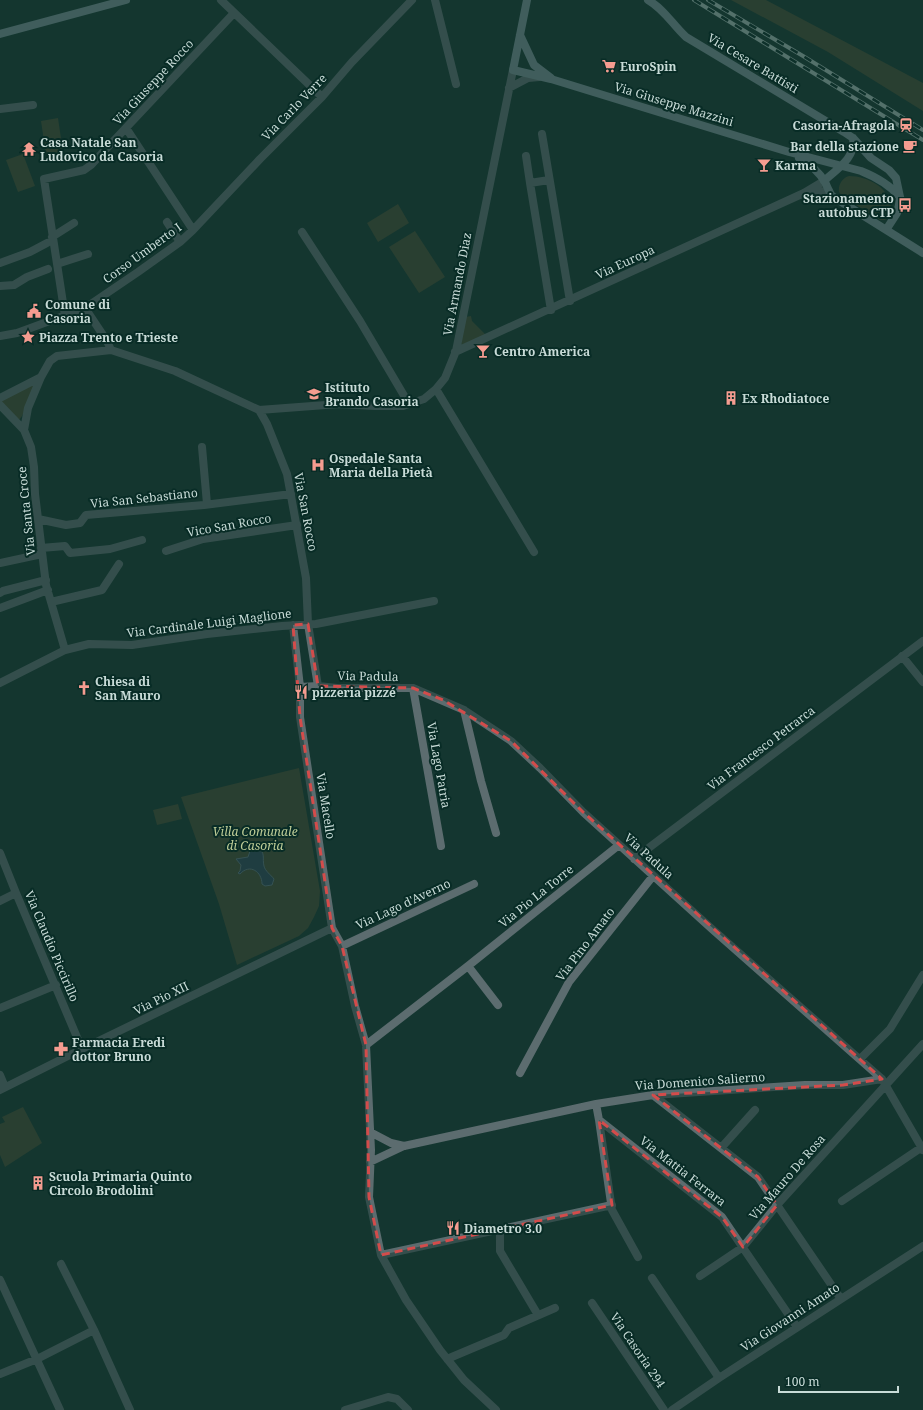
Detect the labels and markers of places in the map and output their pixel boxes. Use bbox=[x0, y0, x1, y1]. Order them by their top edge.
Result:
supermarket icon: EuroSpin bbox=[601, 58, 617, 74]
place label: EuroSpin bbox=[620, 58, 676, 75]
place label: Casoria-Afragola bbox=[793, 117, 895, 134]
station icon: Casoria-Afragola bbox=[898, 117, 914, 133]
place label: Casa Natale San Ludovico da Casoria bbox=[40, 134, 164, 165]
place label: Bar della stazione bbox=[790, 138, 899, 155]
cafe icon: Bar della stazione bbox=[902, 138, 918, 154]
temple icon: Casa Natale San Ludovico da Casoria bbox=[21, 141, 37, 157]
bar icon: Karma bbox=[756, 157, 772, 173]
place label: Karma bbox=[775, 157, 816, 174]
place label: Stazionamento autobus CTP bbox=[803, 190, 894, 221]
bus stop icon: Stazionamento autobus CTP bbox=[897, 197, 913, 213]
place label: Comune di Casoria bbox=[45, 296, 111, 327]
public building icon: Comune di Casoria bbox=[26, 303, 42, 319]
place icon: Piazza Trento e Trieste bbox=[20, 329, 36, 345]
place label: Piazza Trento e Trieste bbox=[39, 329, 178, 346]
bar icon: Centro America bbox=[475, 343, 491, 359]
place label: Centro America bbox=[494, 343, 590, 360]
place label: Istituto Brando Casoria bbox=[325, 379, 419, 410]
school or university icon: Istituto Brando Casoria bbox=[306, 386, 322, 402]
building icon: Ex Rhodiatoce bbox=[723, 390, 739, 406]
place label: Ex Rhodiatoce bbox=[742, 390, 829, 407]
place label: Ospedale Santa Maria della Pietà bbox=[329, 450, 433, 481]
hospital icon: Ospedale Santa Maria della Pietà bbox=[310, 457, 326, 473]
place label: Chiesa di San Mauro bbox=[95, 673, 161, 704]
church icon: Chiesa di San Mauro bbox=[76, 680, 92, 696]
restaurant icon: pizzeria pizzé bbox=[293, 684, 309, 700]
place label: pizzeria pizzé bbox=[312, 684, 396, 701]
place label: Farmacia Eredi dottor Bruno bbox=[72, 1034, 166, 1065]
pharmacy icon: Farmacia Eredi dottor Bruno bbox=[53, 1041, 69, 1057]
place label: Scuola Primaria Quinto Circolo Brodolini bbox=[49, 1168, 192, 1199]
building icon: Scuola Primaria Quinto Circolo Brodolini bbox=[30, 1175, 46, 1191]
restaurant icon: Diametro 3.0 bbox=[445, 1220, 461, 1236]
place label: Diametro 3.0 bbox=[464, 1220, 542, 1237]

